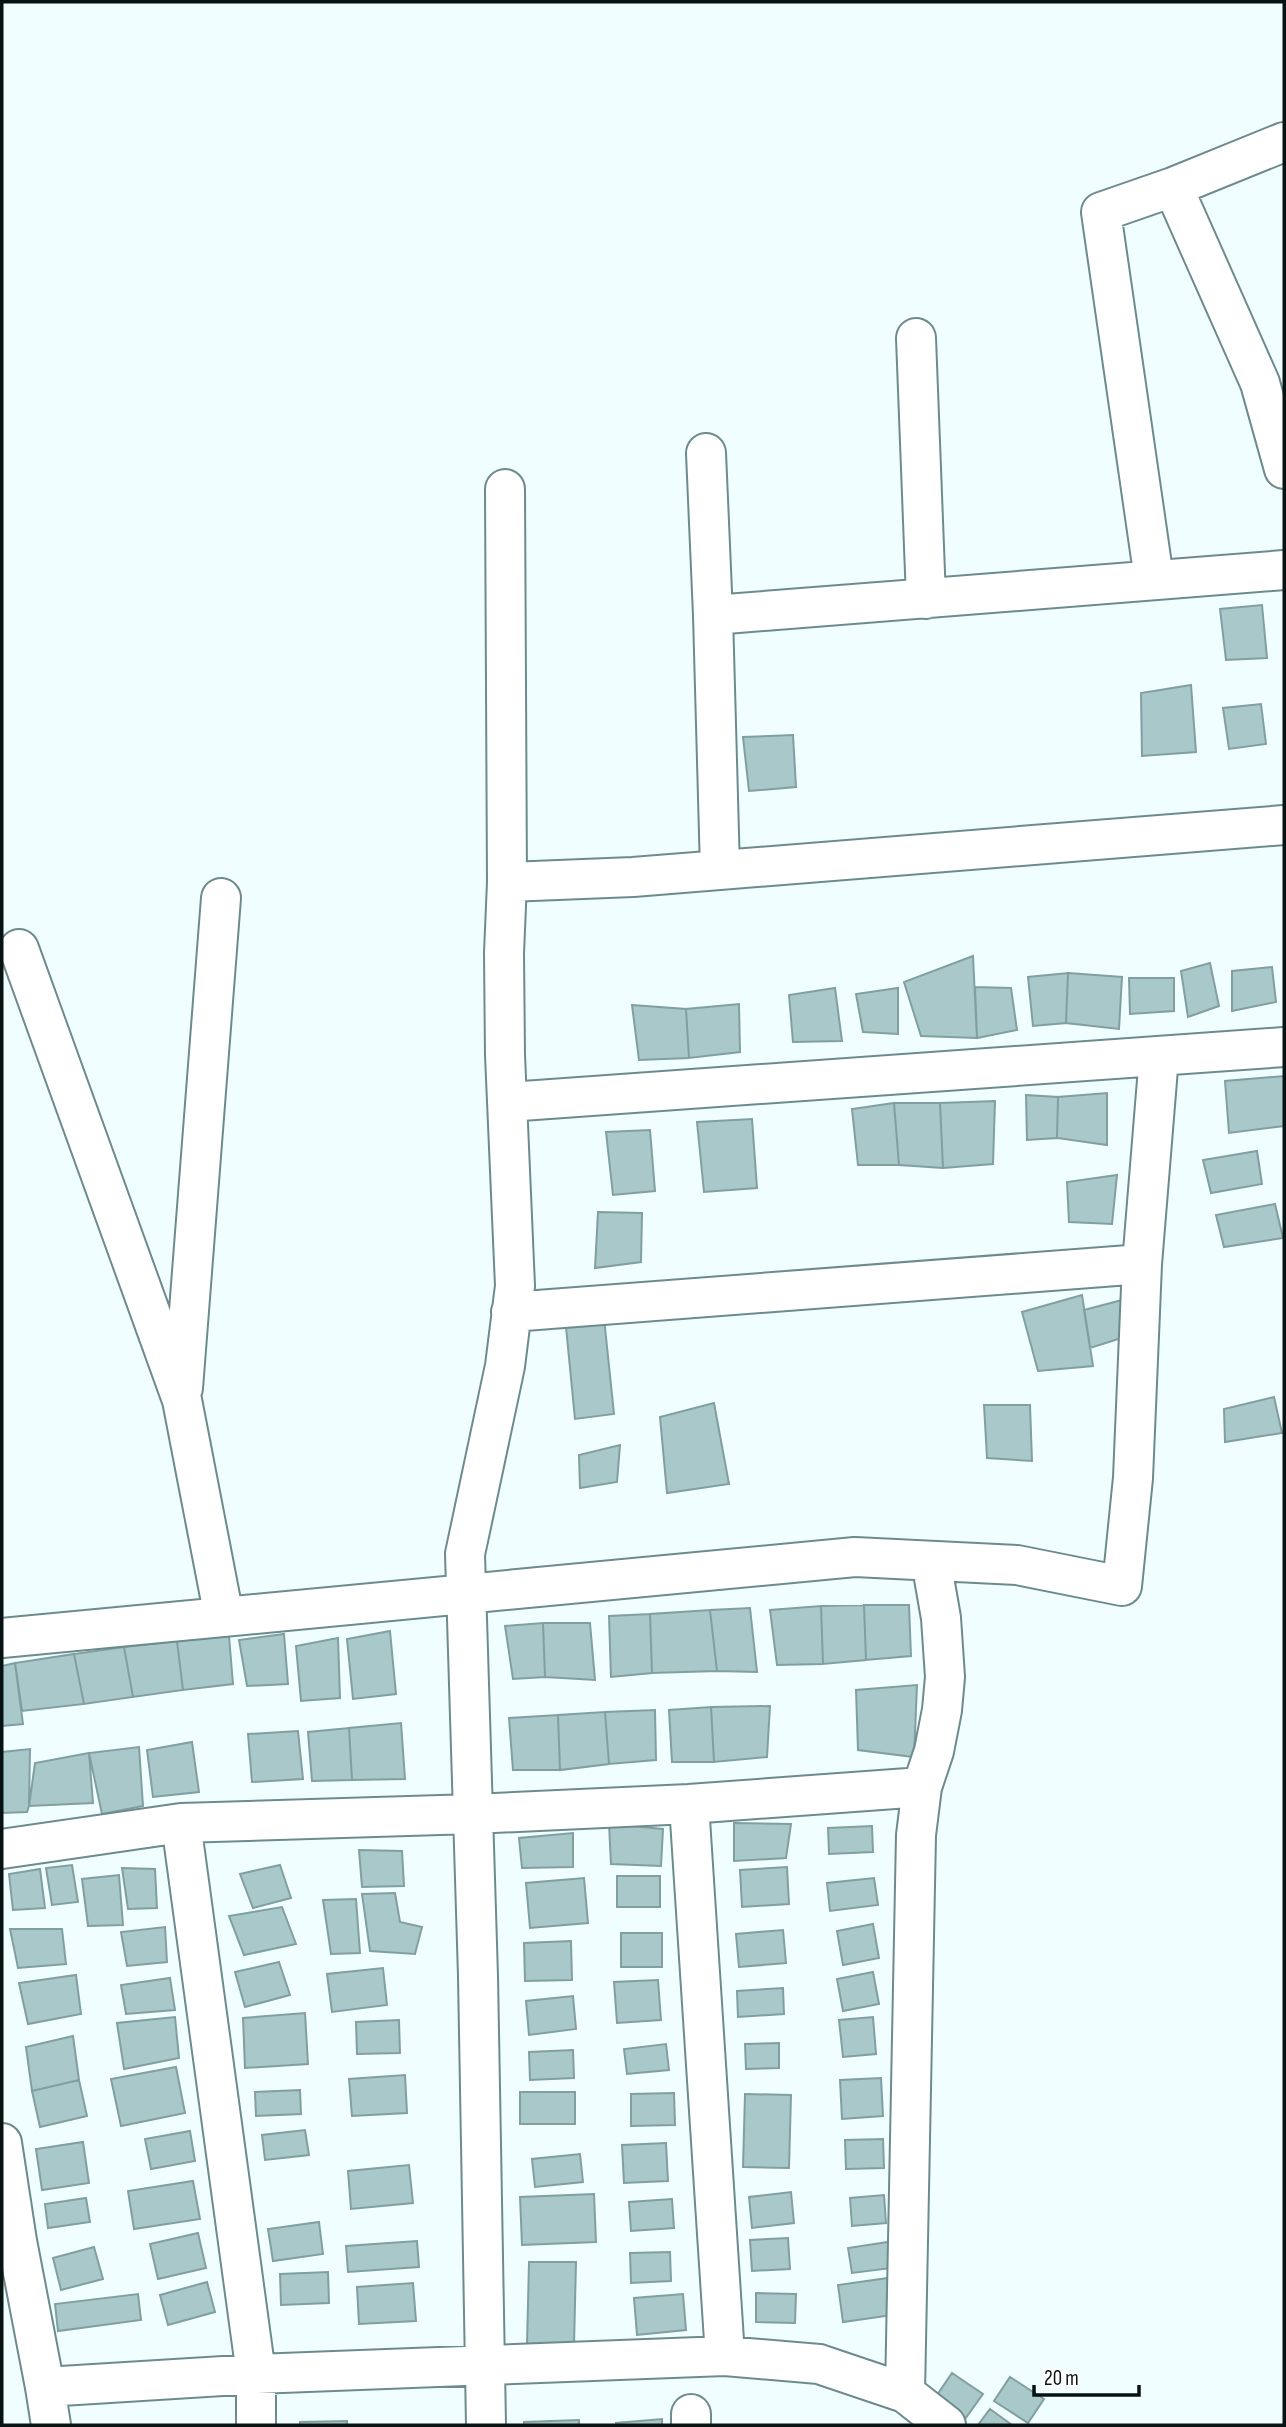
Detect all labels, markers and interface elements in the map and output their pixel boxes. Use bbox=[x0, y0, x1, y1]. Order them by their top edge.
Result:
scale bar bbox=[1034, 2354, 1139, 2398]
text: 20 m bbox=[1044, 2366, 1079, 2391]

